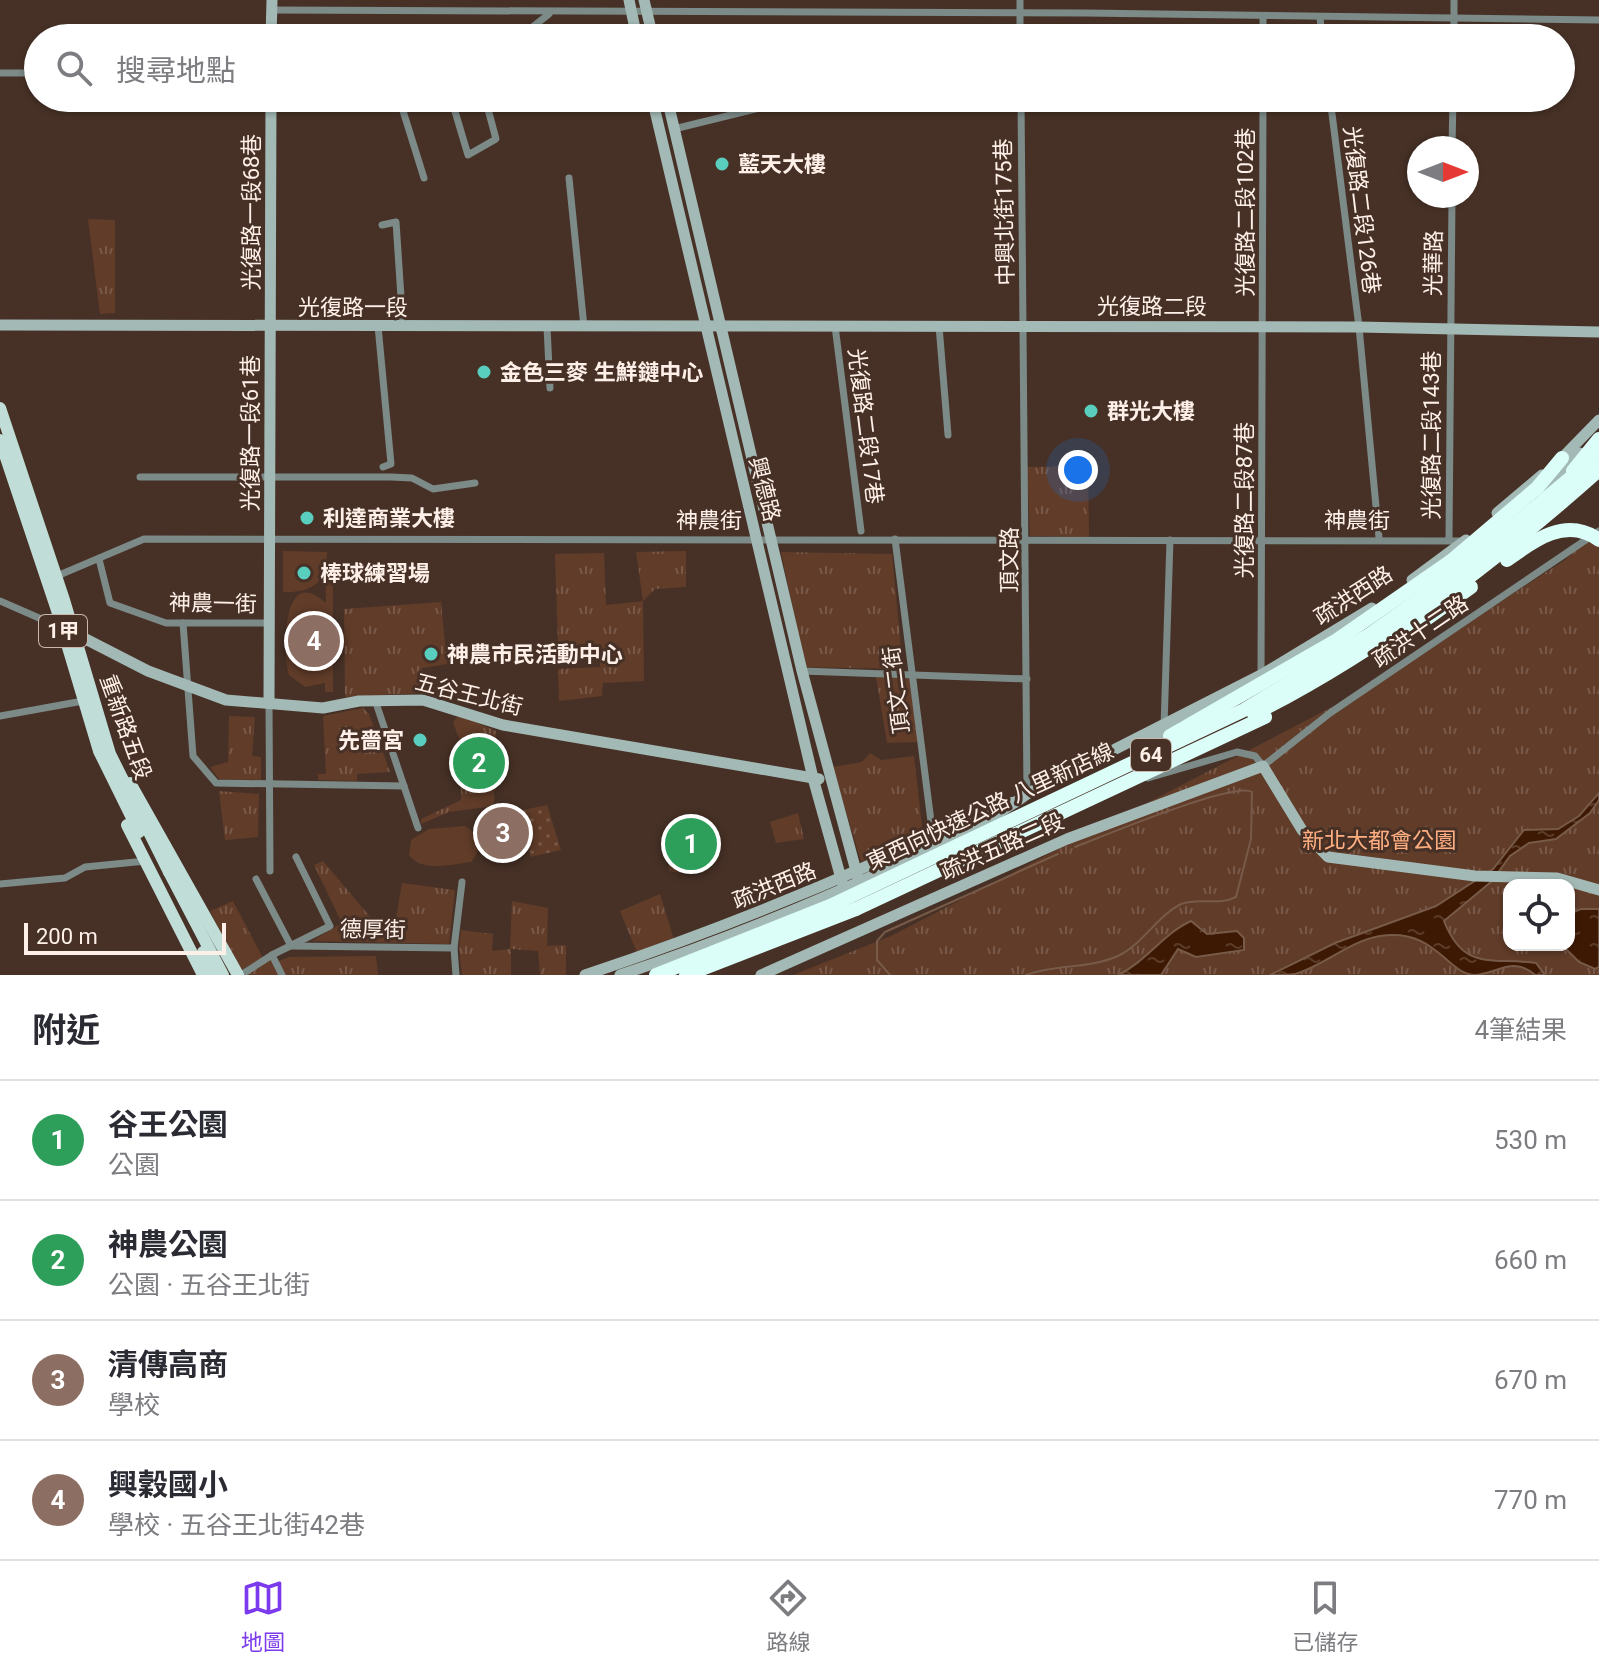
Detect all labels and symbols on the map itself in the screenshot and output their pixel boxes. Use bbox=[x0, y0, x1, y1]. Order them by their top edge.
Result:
street label: 光復路二段126巷 bbox=[1339, 125, 1384, 296]
street label: 光復路二段102巷 bbox=[1233, 127, 1258, 297]
street label: 光復路一段68巷 bbox=[239, 134, 264, 290]
north arrow bbox=[1407, 136, 1479, 208]
street label: 中興北街175巷 bbox=[991, 138, 1018, 286]
place label: 藍天大樓 bbox=[738, 152, 826, 177]
marker: 藍天大樓 bbox=[713, 155, 731, 173]
street label: 光華路 bbox=[1420, 230, 1447, 296]
street label: 光復路二段 bbox=[1097, 294, 1207, 319]
street label: 光復路一段 bbox=[298, 295, 408, 320]
street label: 光復路二段17巷 bbox=[844, 347, 887, 505]
street label: 光復路二段143巷 bbox=[1419, 350, 1444, 520]
street label: 光復路一段61巷 bbox=[238, 355, 263, 511]
place label: 金色三麥 生鮮鏈中心 bbox=[500, 360, 703, 385]
marker: 金色三麥 生鮮鏈中心 bbox=[475, 363, 493, 381]
place label: 群光大樓 bbox=[1107, 399, 1195, 424]
marker: 群光大樓 bbox=[1082, 402, 1100, 420]
street label: 光復路二段87巷 bbox=[1232, 422, 1257, 578]
your location bbox=[1058, 450, 1098, 490]
street label: 興德路 bbox=[744, 454, 785, 524]
place label: 利達商業大樓 bbox=[323, 506, 455, 531]
street label: 神農街 bbox=[676, 508, 742, 533]
street label: 神農街 bbox=[1324, 508, 1390, 533]
marker: 利達商業大樓 bbox=[298, 509, 316, 527]
street label: 頂文路 bbox=[997, 527, 1022, 593]
place label: 棒球練習場 bbox=[320, 561, 430, 586]
street label: 疏洪西路 bbox=[1310, 561, 1397, 630]
marker: 棒球練習場 bbox=[295, 564, 313, 582]
street label: 神農一街 bbox=[169, 590, 257, 617]
street label: 疏洪十二路 bbox=[1368, 590, 1473, 673]
pin: 4 bbox=[288, 611, 340, 671]
road number: 1甲 bbox=[39, 615, 87, 647]
place label: 神農市民活動中心 bbox=[447, 642, 623, 667]
marker: 神農市民活動中心 bbox=[422, 645, 440, 663]
street label: 頂文二街 bbox=[879, 645, 914, 735]
street label: 五谷王北街 bbox=[412, 669, 525, 720]
street label: 重新路五段 bbox=[95, 671, 156, 783]
place label: 先嗇宮 bbox=[338, 728, 404, 753]
marker: 先嗇宮 bbox=[411, 731, 429, 749]
pin: 2 bbox=[453, 733, 505, 793]
street label: 東西向快速公路 八里新店線 bbox=[863, 738, 1118, 875]
road number: 64 bbox=[1131, 739, 1171, 771]
pin: 3 bbox=[477, 803, 529, 863]
street label: 疏洪五路二段 bbox=[937, 808, 1068, 885]
pin: 1 bbox=[665, 814, 717, 874]
park label: 新北大都會公園 bbox=[1302, 828, 1456, 853]
street label: 疏洪西路 bbox=[729, 857, 820, 914]
street label: 德厚街 bbox=[340, 916, 406, 943]
scale bar bbox=[24, 919, 226, 955]

